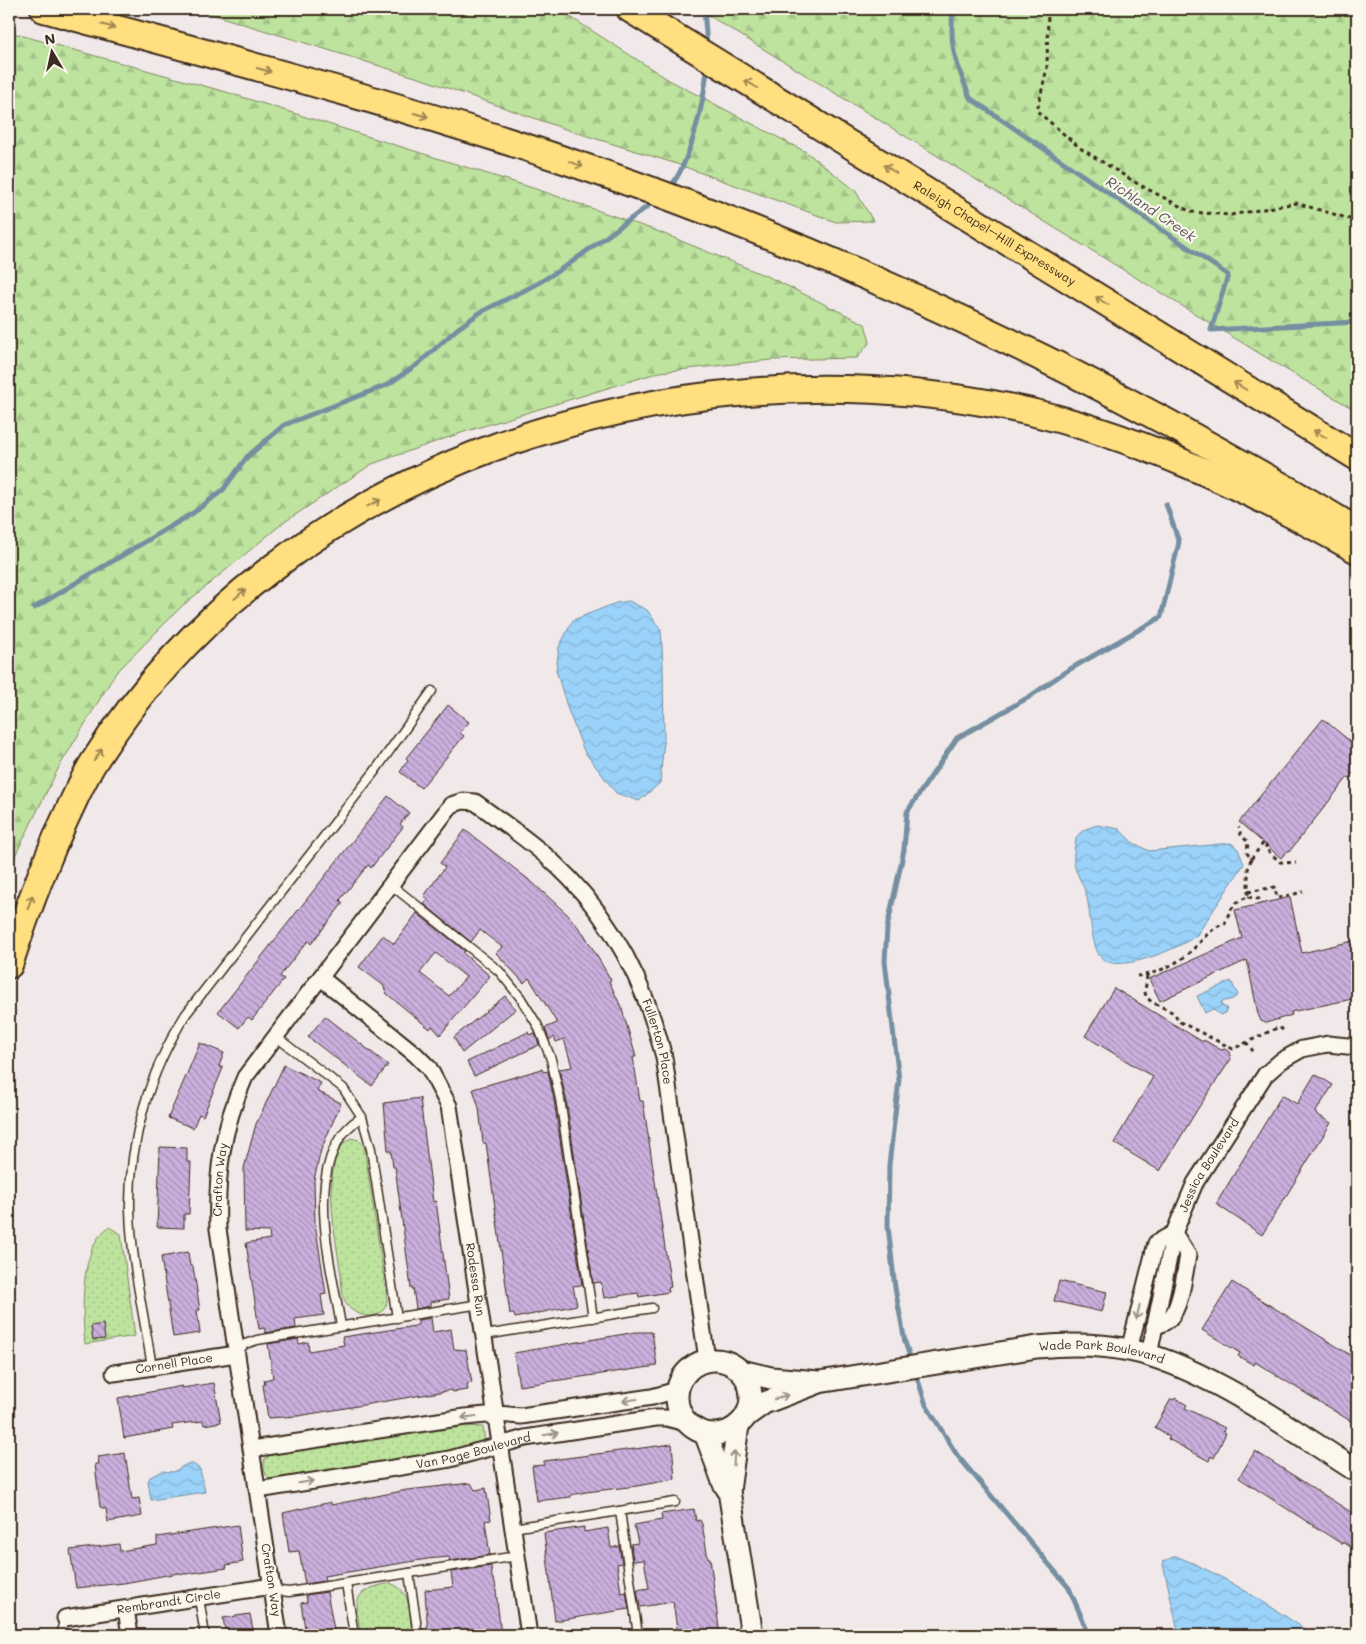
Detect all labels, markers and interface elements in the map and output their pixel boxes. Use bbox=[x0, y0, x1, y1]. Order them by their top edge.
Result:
one-way arrow bbox=[100, 22, 116, 32]
north arrow bbox=[28, 28, 78, 78]
text: N bbox=[43, 28, 57, 49]
one-way arrow bbox=[256, 66, 272, 76]
one-way arrow bbox=[745, 78, 759, 88]
one-way arrow bbox=[412, 110, 428, 120]
one-way arrow bbox=[567, 160, 583, 169]
one-way arrow bbox=[883, 164, 897, 174]
water label: Richland Creek bbox=[1103, 171, 1200, 246]
street label: Raleigh Chapel–Hill Expressway bbox=[911, 177, 1079, 289]
one-way arrow bbox=[1096, 296, 1110, 306]
one-way arrow bbox=[1234, 381, 1248, 391]
one-way arrow bbox=[1313, 429, 1327, 439]
one-way arrow bbox=[366, 498, 381, 507]
one-way arrow bbox=[233, 588, 246, 600]
one-way arrow bbox=[93, 748, 103, 762]
one-way arrow bbox=[26, 895, 35, 910]
street label: Fullerton Place bbox=[639, 996, 677, 1085]
street label: Jessica Boulevard bbox=[1175, 1114, 1242, 1214]
street label: Crafton Way bbox=[209, 1141, 231, 1217]
street label: Rodessa Run bbox=[463, 1242, 490, 1317]
one-way arrow bbox=[1133, 1304, 1142, 1320]
street label: Wade Park Boulevard bbox=[1038, 1336, 1167, 1367]
street label: Cornell Place bbox=[134, 1349, 214, 1377]
one-way arrow bbox=[773, 1392, 789, 1402]
one-way arrow bbox=[622, 1396, 638, 1406]
one-way arrow bbox=[461, 1412, 477, 1422]
street label: Van Page Boulevard bbox=[415, 1428, 532, 1471]
one-way arrow bbox=[542, 1429, 558, 1439]
one-way arrow bbox=[729, 1450, 738, 1466]
one-way arrow bbox=[297, 1477, 313, 1487]
street label: Crafton Way bbox=[258, 1542, 286, 1618]
street label: Rembrandt Circle bbox=[115, 1585, 222, 1617]

